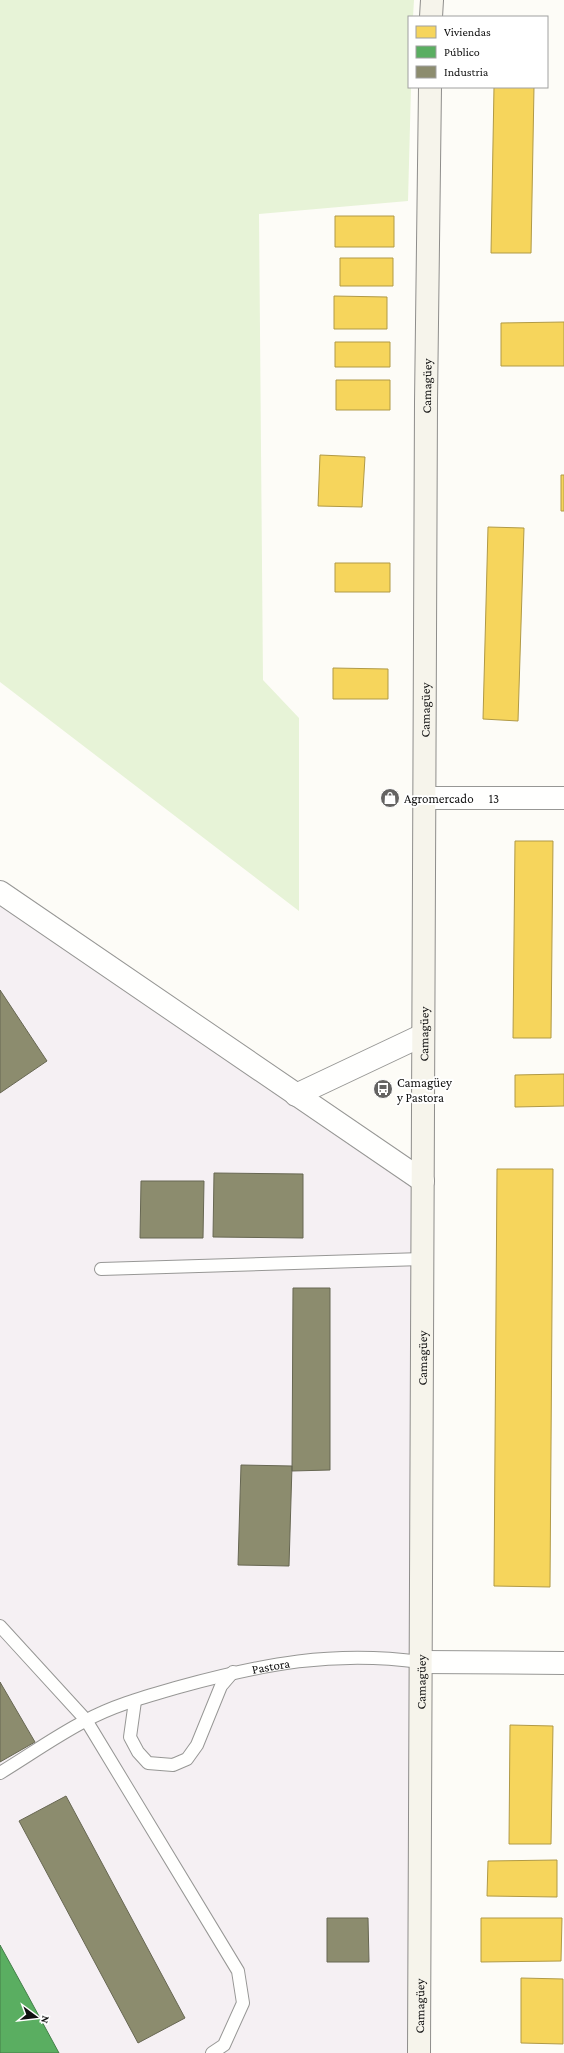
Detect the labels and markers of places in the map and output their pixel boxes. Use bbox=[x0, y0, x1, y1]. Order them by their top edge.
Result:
shop icon: Agromercado bbox=[379, 787, 401, 809]
place label: Agromercado bbox=[404, 791, 474, 806]
place label: Camagüey y Pastora bbox=[396, 1075, 453, 1105]
bus stop icon: Camagüey y Pastora bbox=[372, 1078, 394, 1100]

